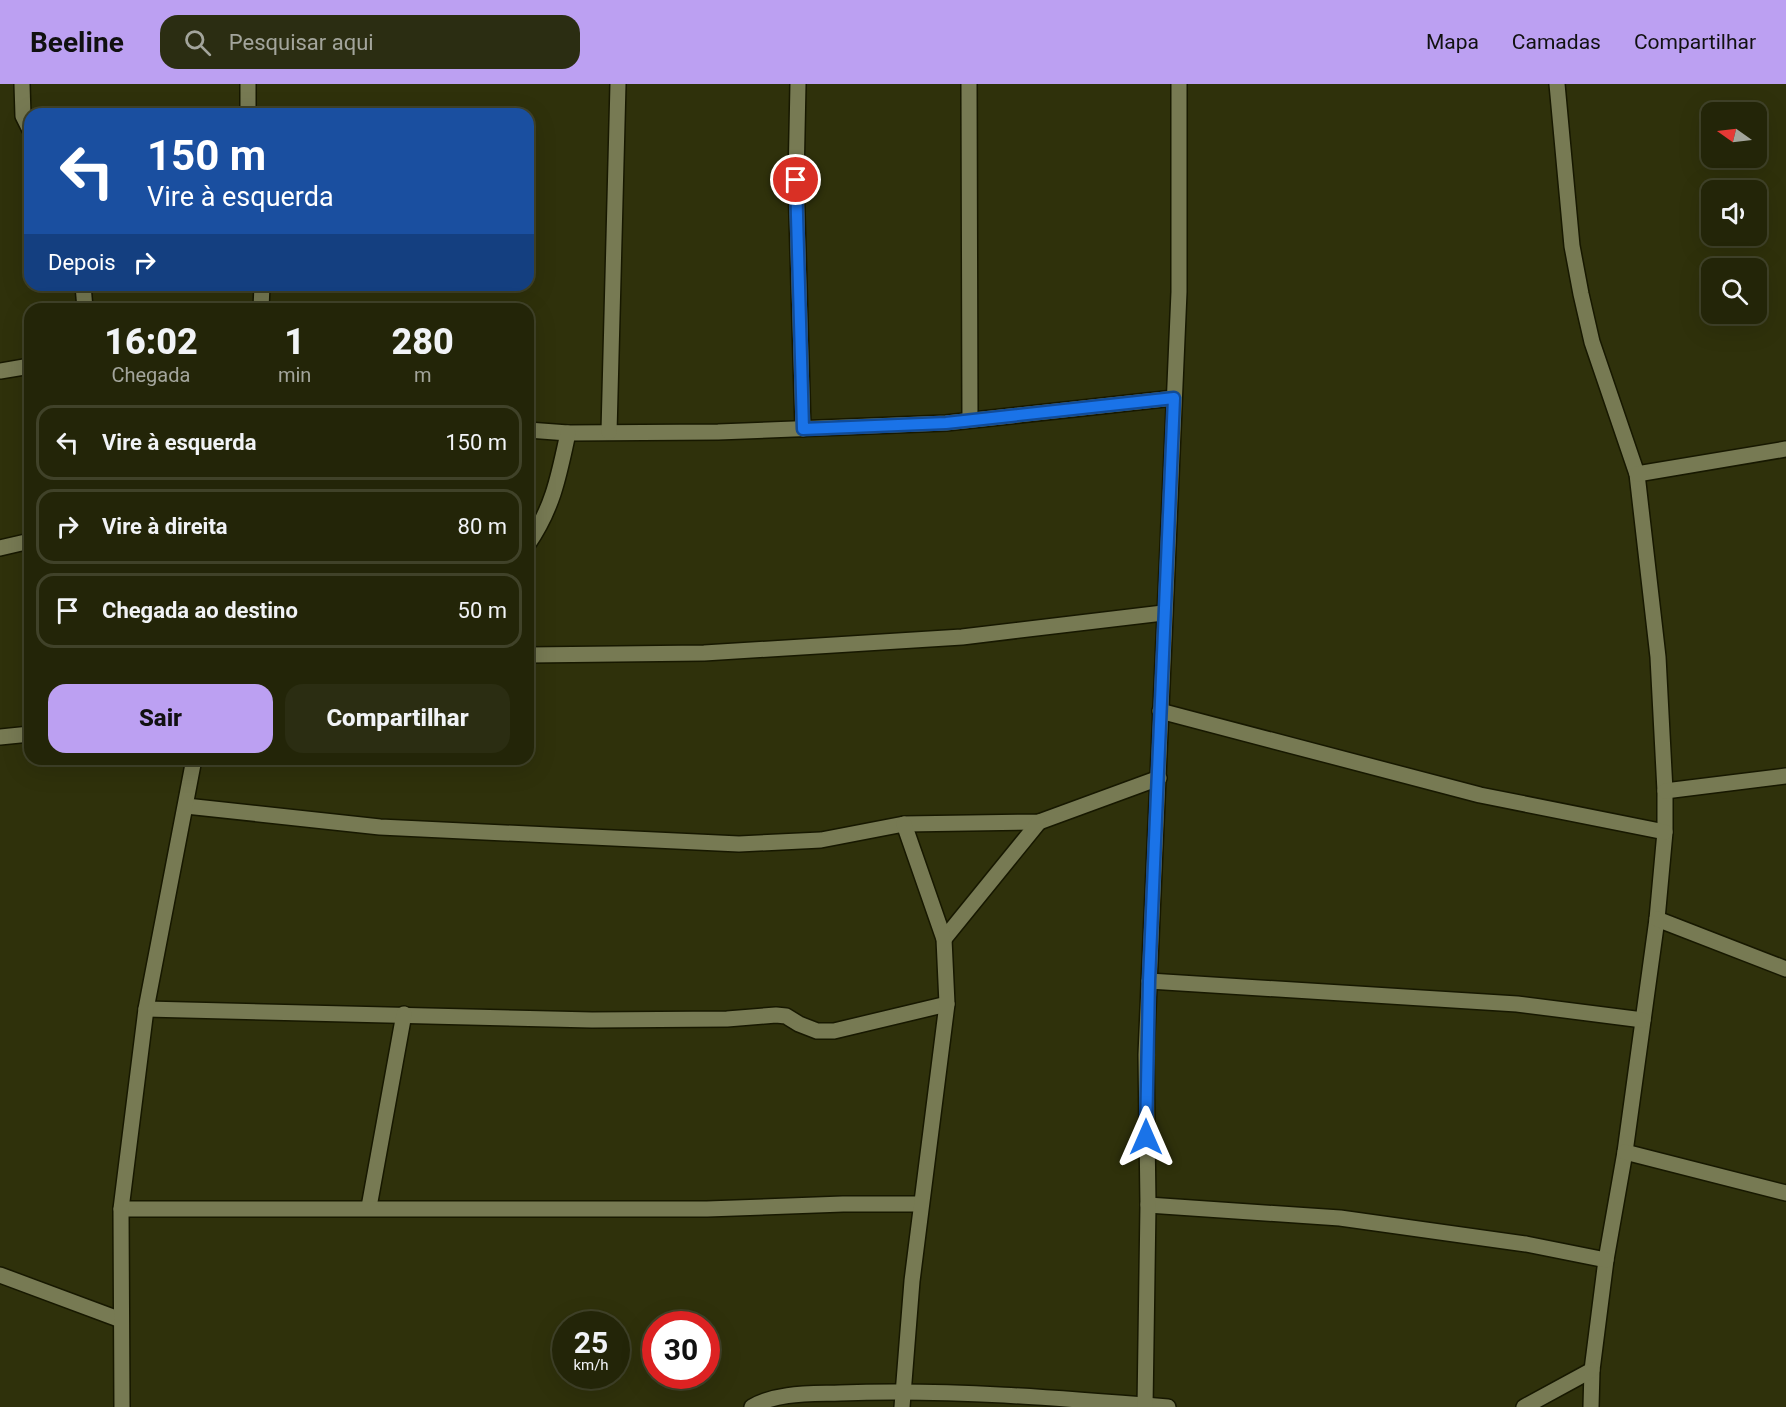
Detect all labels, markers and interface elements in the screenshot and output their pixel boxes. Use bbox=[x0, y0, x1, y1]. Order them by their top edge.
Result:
search box bbox=[160, 15, 580, 69]
text: Beeline bbox=[30, 26, 124, 59]
icon: search bbox=[181, 26, 214, 59]
text: Pesquisar aqui bbox=[229, 30, 374, 55]
text: Mapa bbox=[1426, 30, 1479, 54]
text: Camadas bbox=[1512, 30, 1601, 54]
text: Compartilhar bbox=[1634, 30, 1756, 54]
north arrow bbox=[1701, 102, 1767, 168]
map controls bbox=[1701, 102, 1767, 324]
text: 150 m bbox=[147, 131, 266, 180]
icon: left bbox=[48, 132, 126, 210]
pin bbox=[770, 154, 821, 205]
icon: arrive bbox=[779, 163, 812, 196]
button: sound bbox=[1701, 180, 1767, 246]
text: Vire à esquerda bbox=[147, 181, 334, 213]
icon: right bbox=[128, 246, 161, 279]
text: Depois bbox=[48, 250, 116, 275]
button: search bbox=[1701, 258, 1767, 324]
text: 16:02 bbox=[104, 321, 198, 363]
text: 1 bbox=[284, 321, 305, 363]
text: 280 bbox=[392, 321, 454, 363]
text: Chegada bbox=[111, 363, 190, 387]
text: min bbox=[278, 363, 311, 387]
text: m bbox=[414, 363, 431, 387]
icon: left bbox=[51, 426, 84, 459]
text: Vire à esquerda bbox=[102, 430, 256, 455]
text: 150 m bbox=[445, 430, 507, 455]
icon: right bbox=[51, 510, 84, 543]
text: Vire à direita bbox=[102, 514, 228, 539]
text: 80 m bbox=[458, 514, 507, 539]
icon: arrive bbox=[51, 594, 84, 627]
text: Chegada ao destino bbox=[102, 598, 298, 623]
text: 50 m bbox=[458, 598, 507, 623]
button: Sair bbox=[48, 684, 273, 753]
button: Compartilhar bbox=[285, 684, 510, 753]
position arrow bbox=[1114, 1105, 1178, 1169]
speed limit sign: 30 bbox=[642, 1311, 720, 1389]
text: 25 bbox=[574, 1325, 608, 1360]
text: km/h bbox=[573, 1356, 609, 1374]

